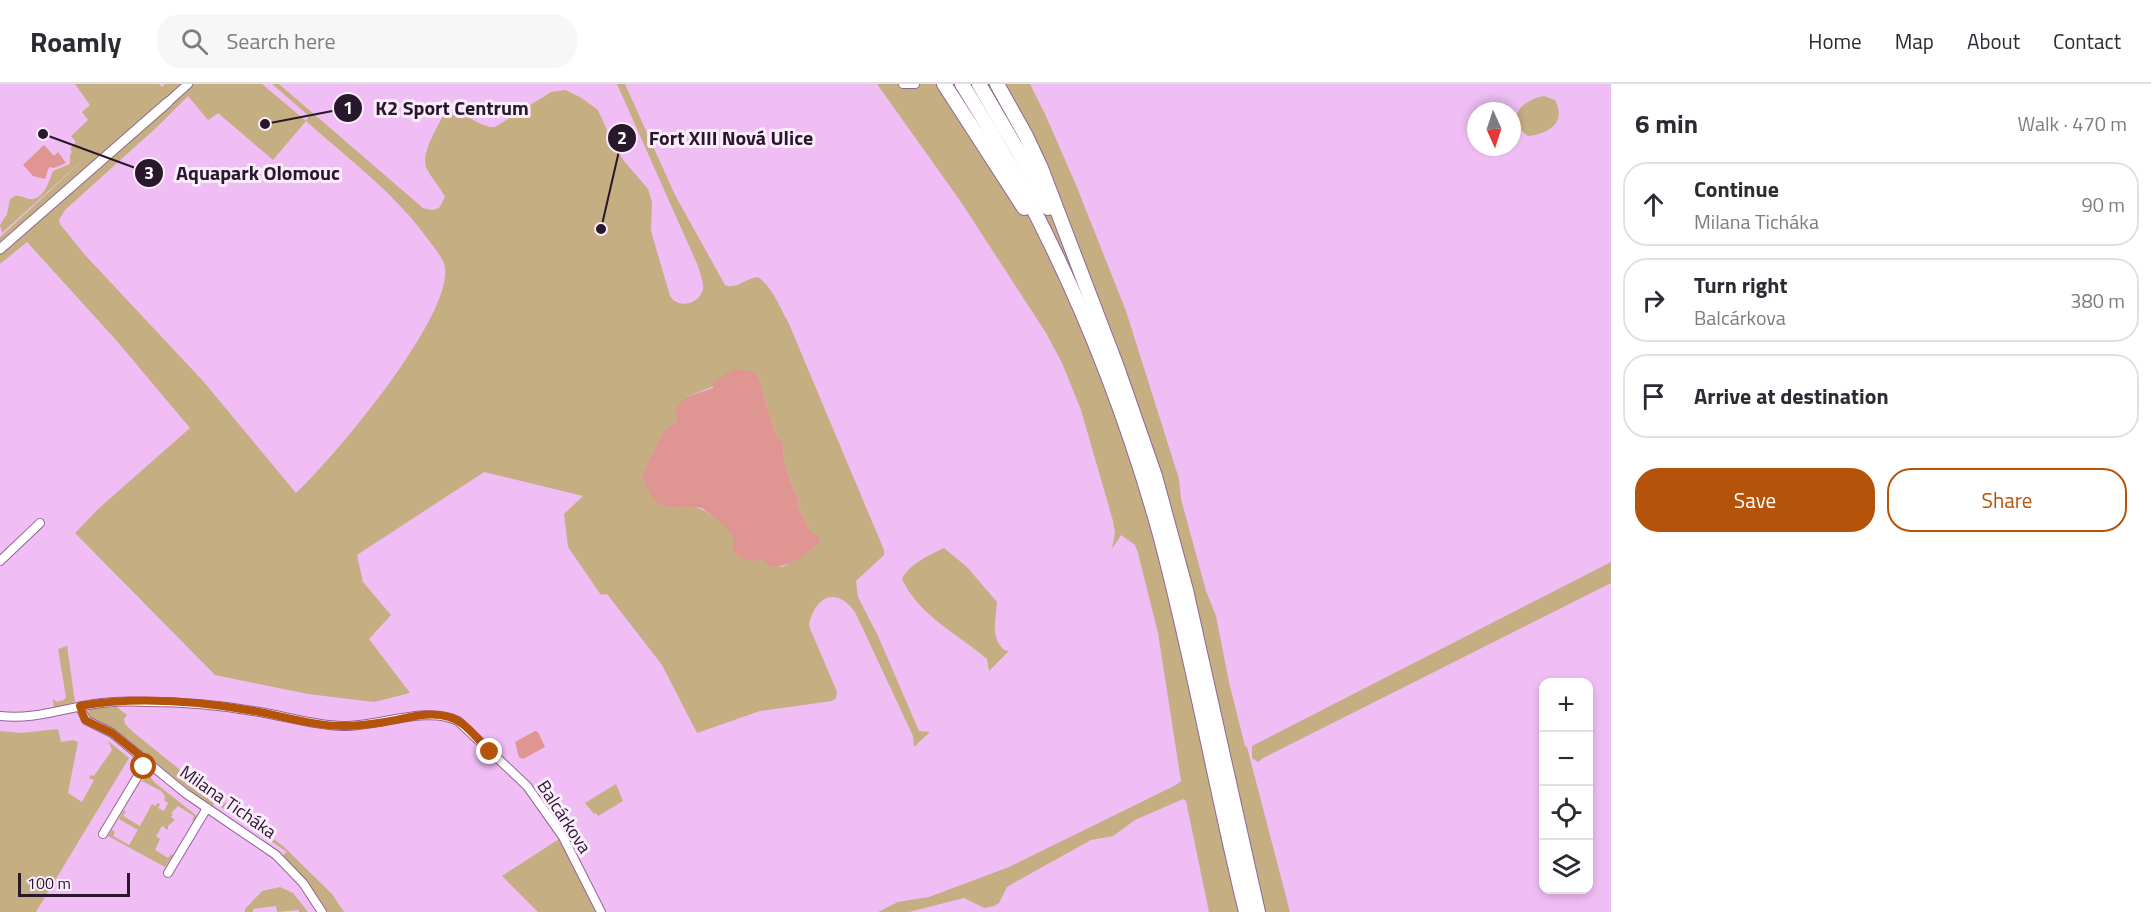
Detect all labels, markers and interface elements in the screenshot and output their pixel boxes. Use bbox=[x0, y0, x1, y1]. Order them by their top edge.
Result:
search box bbox=[157, 14, 577, 68]
text: Roamly bbox=[30, 20, 121, 63]
text: Search here bbox=[226, 24, 336, 58]
icon: search bbox=[178, 25, 211, 58]
text: Home bbox=[1808, 25, 1862, 57]
text: Map bbox=[1895, 25, 1934, 57]
text: About bbox=[1967, 25, 2020, 57]
text: Contact bbox=[2053, 25, 2121, 57]
callout: K2 Sport Centrum bbox=[333, 89, 540, 127]
text: K2 Sport Centrum bbox=[375, 92, 529, 123]
text: 1 bbox=[343, 94, 353, 121]
north arrow bbox=[1467, 102, 1521, 156]
text: 6 min bbox=[1635, 104, 1698, 143]
text: Walk · 470 m bbox=[2018, 108, 2127, 139]
callout: Fort XIII Nová Ulice bbox=[607, 119, 825, 157]
text: Fort XIII Nová Ulice bbox=[649, 122, 813, 153]
text: 2 bbox=[617, 124, 627, 151]
callout: Aquapark Olomouc bbox=[134, 154, 352, 192]
text: Aquapark Olomouc bbox=[176, 157, 340, 188]
text: 3 bbox=[144, 159, 154, 186]
text: Continue bbox=[1694, 172, 1779, 206]
icon: ahead bbox=[1637, 188, 1670, 221]
text: 90 m bbox=[2081, 189, 2125, 220]
text: Milana Ticháka bbox=[1694, 206, 1819, 237]
text: Turn right bbox=[1694, 268, 1788, 302]
icon: right bbox=[1637, 284, 1670, 317]
text: 380 m bbox=[2070, 285, 2125, 316]
text: Balcárkova bbox=[1694, 302, 1786, 333]
text: Arrive at destination bbox=[1694, 379, 1889, 413]
icon: arrive bbox=[1637, 380, 1670, 413]
button: Save bbox=[1635, 468, 1875, 532]
button: Share bbox=[1887, 468, 2127, 532]
map controls bbox=[1539, 678, 1593, 894]
button: + bbox=[1539, 678, 1593, 732]
button: − bbox=[1539, 732, 1593, 786]
route end bbox=[476, 738, 502, 764]
route start bbox=[130, 753, 156, 779]
street label: Milana Ticháka bbox=[174, 758, 282, 845]
street label: Balcárkova bbox=[531, 775, 598, 859]
button: locate bbox=[1539, 786, 1593, 840]
button: layers bbox=[1539, 840, 1593, 894]
scale bar bbox=[18, 870, 130, 898]
text: 100 m bbox=[27, 871, 71, 895]

